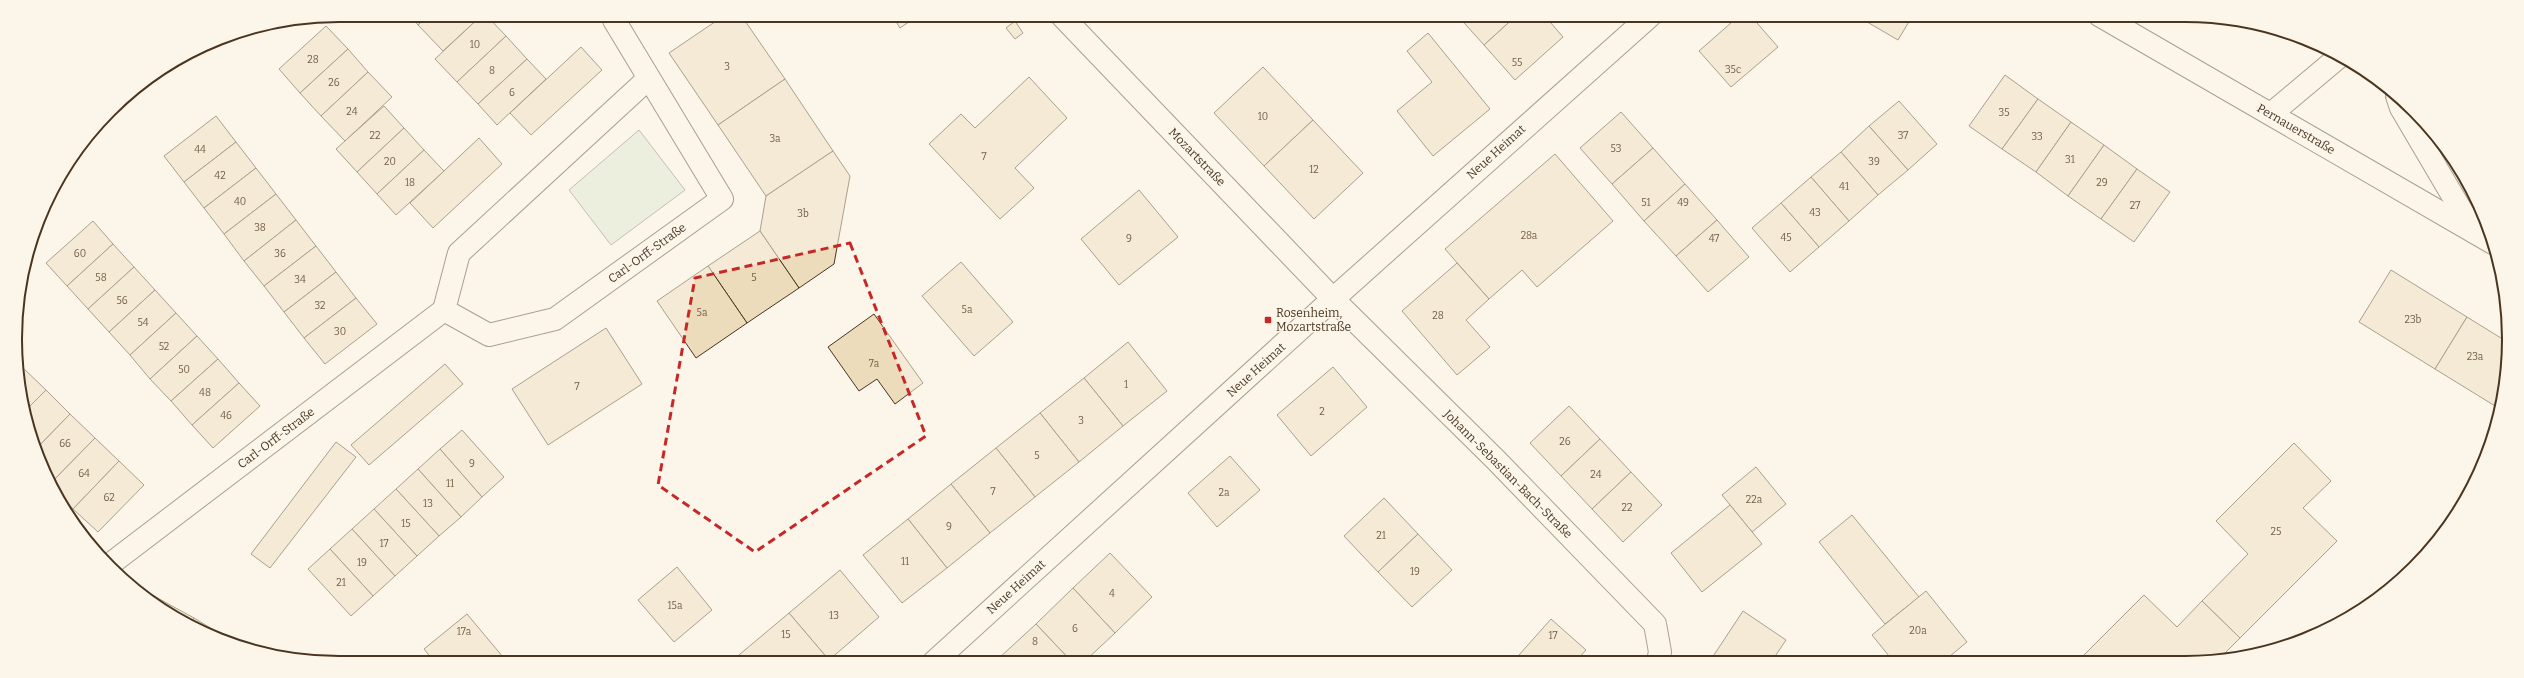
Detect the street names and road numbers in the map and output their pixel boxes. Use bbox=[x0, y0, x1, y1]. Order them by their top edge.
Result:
street label: Pernauerstraße bbox=[2254, 101, 2338, 157]
street label: Neue Heimat bbox=[1464, 122, 1529, 182]
street label: Mozartstraße bbox=[1166, 125, 1228, 189]
street label: Carl-Orff-Straße bbox=[606, 220, 688, 286]
street label: Neue Heimat bbox=[1224, 340, 1289, 400]
street label: Carl-Orff-Straße bbox=[235, 405, 317, 471]
street label: Johann-Sebastian-Bach-Straße bbox=[1440, 406, 1575, 541]
street label: Neue Heimat bbox=[984, 557, 1049, 617]

